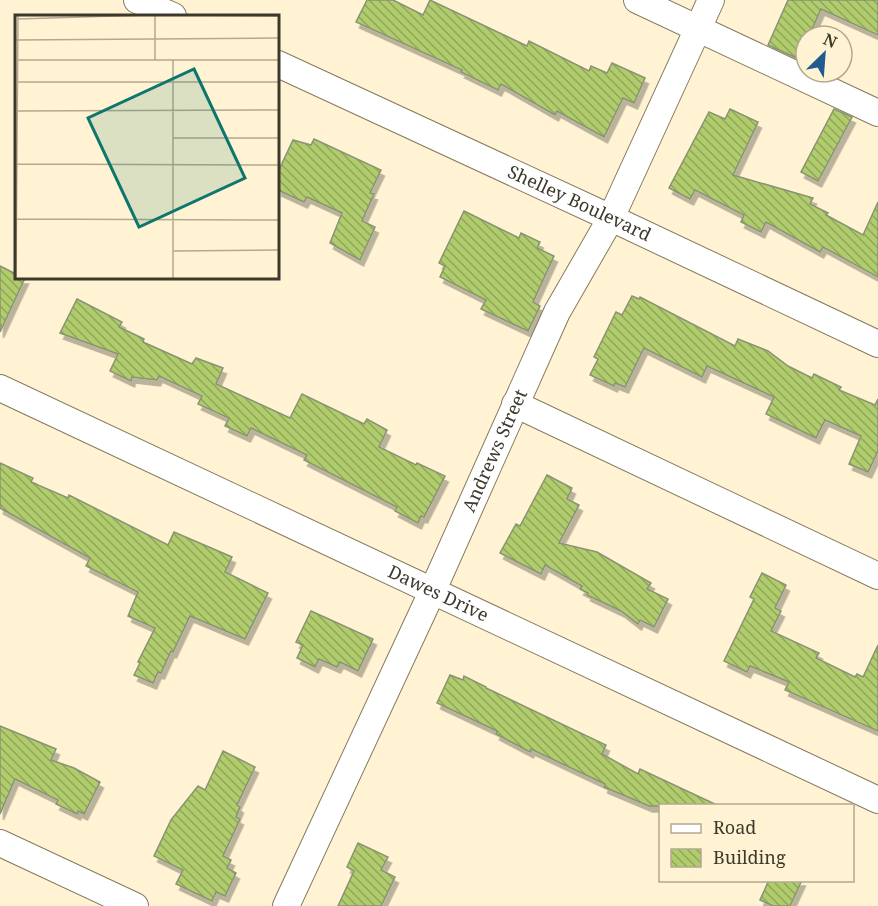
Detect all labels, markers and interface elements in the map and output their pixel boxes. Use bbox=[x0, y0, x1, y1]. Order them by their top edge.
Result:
inset map bbox=[15, 15, 279, 279]
north arrow bbox=[794, 24, 854, 84]
text: N bbox=[820, 28, 841, 53]
street label: Shelley Boulevard bbox=[504, 159, 655, 246]
street label: Andrews Street bbox=[456, 385, 532, 516]
street label: Dawes Drive bbox=[384, 559, 493, 627]
legend bbox=[659, 804, 854, 882]
text: Road bbox=[713, 815, 756, 839]
text: Building bbox=[713, 845, 786, 869]

